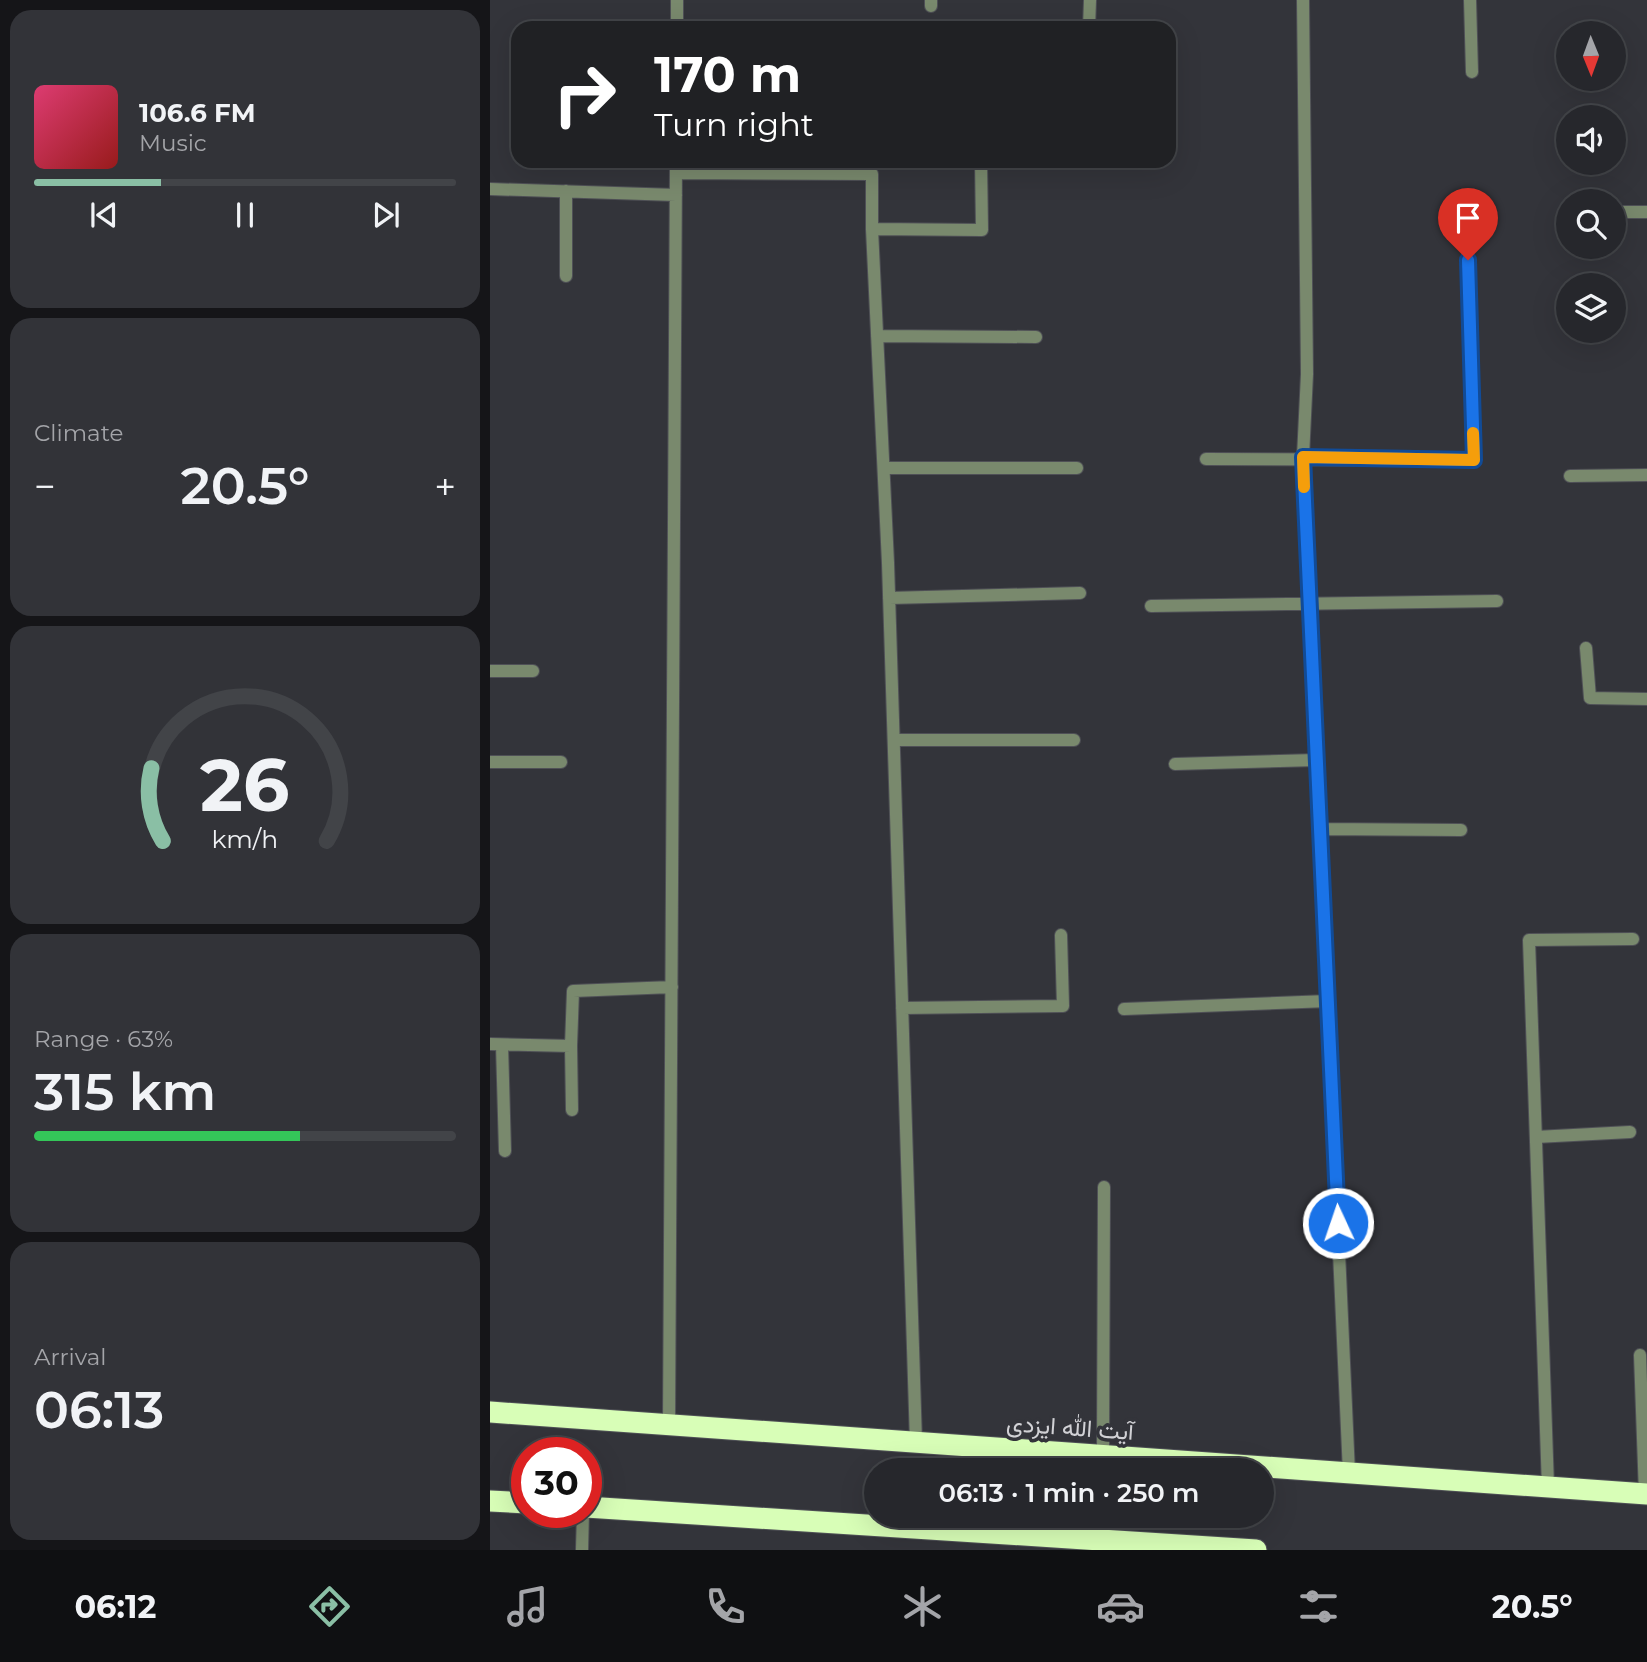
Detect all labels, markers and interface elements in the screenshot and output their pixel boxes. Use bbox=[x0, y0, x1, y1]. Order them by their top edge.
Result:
north arrow bbox=[1556, 21, 1626, 91]
map controls bbox=[1556, 21, 1626, 343]
text: 170 m bbox=[654, 45, 801, 104]
icon: right bbox=[539, 49, 630, 140]
text: 106.6 FM bbox=[139, 97, 256, 129]
text: Turn right bbox=[654, 105, 814, 144]
button: sound bbox=[1556, 105, 1626, 175]
text: Music bbox=[139, 129, 207, 157]
pin bbox=[1438, 188, 1498, 260]
button: search bbox=[1556, 189, 1626, 259]
icon: previous bbox=[85, 196, 123, 234]
icon: pause bbox=[226, 196, 264, 234]
icon: next bbox=[367, 196, 405, 234]
icon: arrive bbox=[1449, 199, 1487, 237]
button: layers bbox=[1556, 273, 1626, 343]
text: Climate bbox=[34, 419, 123, 447]
text: 20.5° bbox=[181, 454, 309, 517]
text: − bbox=[34, 463, 56, 510]
text: + bbox=[434, 463, 456, 510]
text: 26 bbox=[200, 741, 290, 829]
text: km/h bbox=[212, 824, 278, 854]
text: Range · 63% bbox=[34, 1025, 173, 1053]
text: 315 km bbox=[34, 1060, 216, 1123]
position arrow bbox=[1301, 1186, 1375, 1260]
text: Arrival bbox=[34, 1343, 107, 1371]
text: 06:13 bbox=[34, 1378, 164, 1441]
street label: آیت الله ایزدی bbox=[1005, 1408, 1137, 1447]
speed limit sign: 30 bbox=[511, 1437, 602, 1528]
text: 06:13 · 1 min · 250 m bbox=[939, 1477, 1199, 1509]
icon: directions bbox=[305, 1582, 354, 1631]
icon: music bbox=[503, 1582, 552, 1631]
icon: phone bbox=[701, 1582, 750, 1631]
icon: climate bbox=[898, 1582, 947, 1631]
icon: car bbox=[1096, 1582, 1145, 1631]
icon: filters bbox=[1294, 1582, 1343, 1631]
text: 06:12 bbox=[74, 1587, 156, 1626]
text: 20.5° bbox=[1492, 1587, 1573, 1626]

